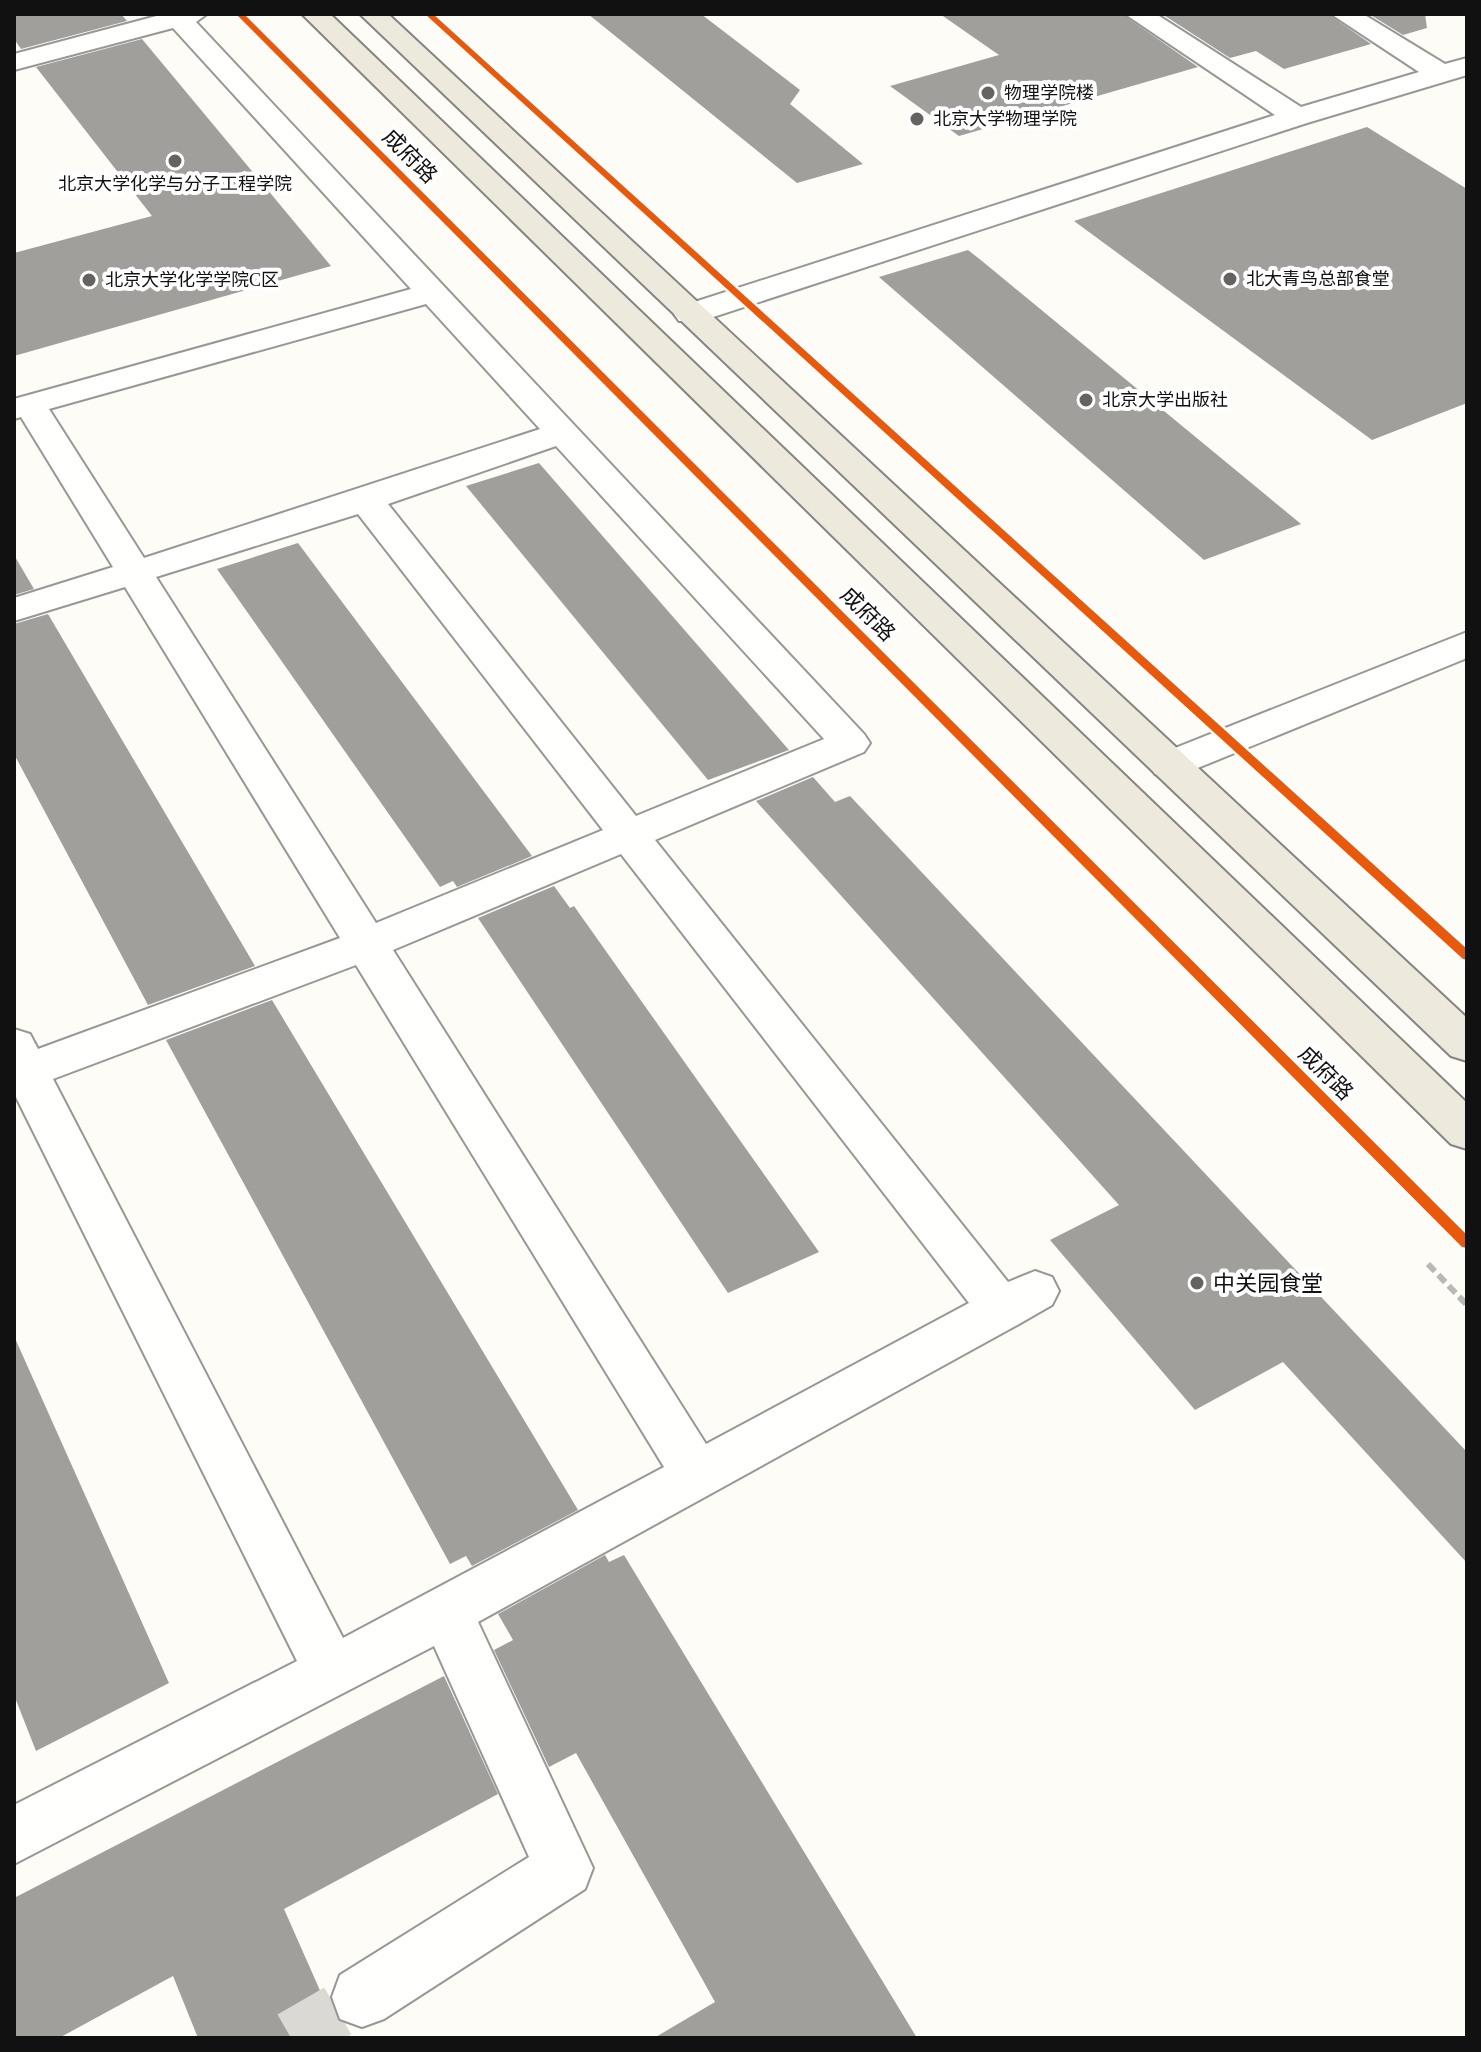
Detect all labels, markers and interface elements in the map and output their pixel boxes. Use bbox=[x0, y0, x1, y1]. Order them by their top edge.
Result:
place label: 物理学院楼 bbox=[1004, 83, 1094, 103]
marker: 物理学院楼 bbox=[979, 84, 997, 102]
place label: 北京大学物理学院 bbox=[933, 109, 1077, 129]
marker: 北京大学物理学院 bbox=[908, 110, 926, 128]
street label: 成府路 bbox=[378, 124, 442, 188]
marker: 北京大学化学与分子工程学院 bbox=[166, 152, 184, 170]
place label: 北京大学化学与分子工程学院 bbox=[58, 174, 292, 194]
place label: 北大青鸟总部食堂 bbox=[1246, 269, 1390, 289]
place label: 北京大学化学学院C区 bbox=[105, 270, 279, 290]
marker: 北大青鸟总部食堂 bbox=[1221, 270, 1239, 288]
marker: 北京大学化学学院C区 bbox=[80, 271, 98, 289]
place label: 北京大学出版社 bbox=[1102, 390, 1228, 410]
marker: 北京大学出版社 bbox=[1077, 391, 1095, 409]
street label: 成府路 bbox=[836, 582, 900, 646]
street label: 成府路 bbox=[1294, 1041, 1358, 1105]
place label: 中关园食堂 bbox=[1213, 1271, 1323, 1296]
marker: 中关园食堂 bbox=[1188, 1274, 1206, 1292]

